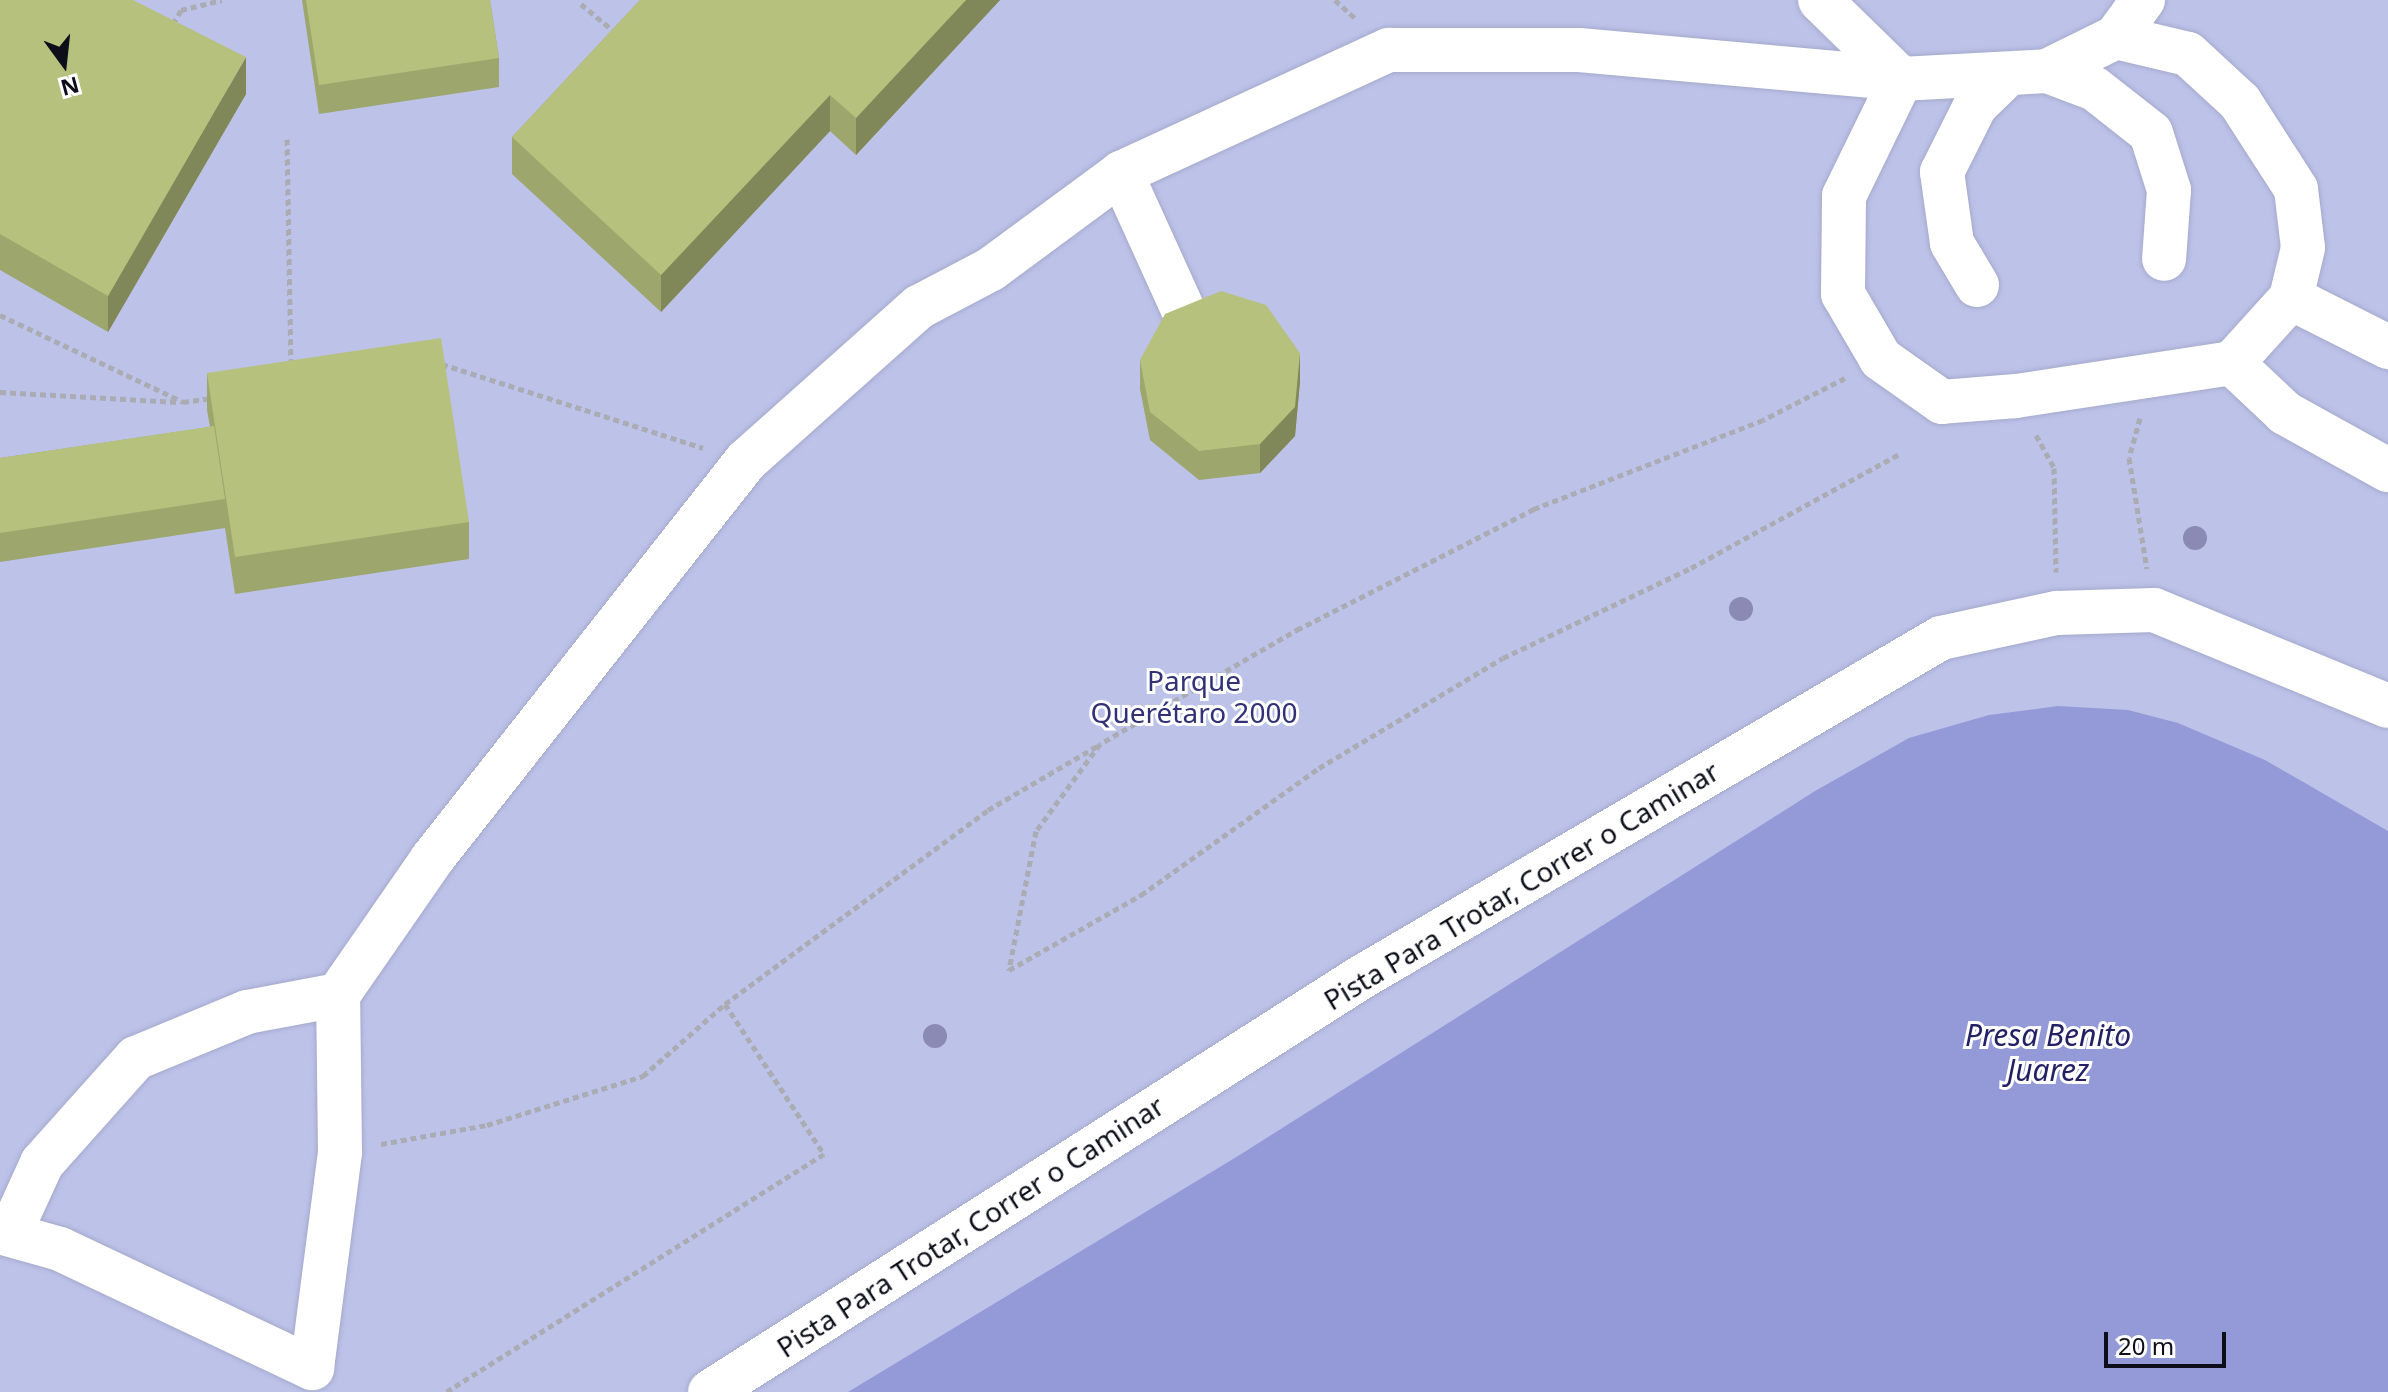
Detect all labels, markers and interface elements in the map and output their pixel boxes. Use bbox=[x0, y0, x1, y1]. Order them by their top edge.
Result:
north arrow bbox=[24, 24, 104, 104]
text: N bbox=[58, 70, 83, 104]
park label: Parque Querétaro 2000 bbox=[1091, 663, 1297, 729]
street label: Pista Para Trotar, Correr o Caminar bbox=[1318, 754, 1724, 1016]
water label: Presa Benito Juarez bbox=[1965, 1017, 2131, 1088]
street label: Pista Para Trotar, Correr o Caminar bbox=[770, 1088, 1170, 1364]
scale bar bbox=[2108, 1316, 2230, 1366]
text: 20 m bbox=[2118, 1329, 2174, 1362]

